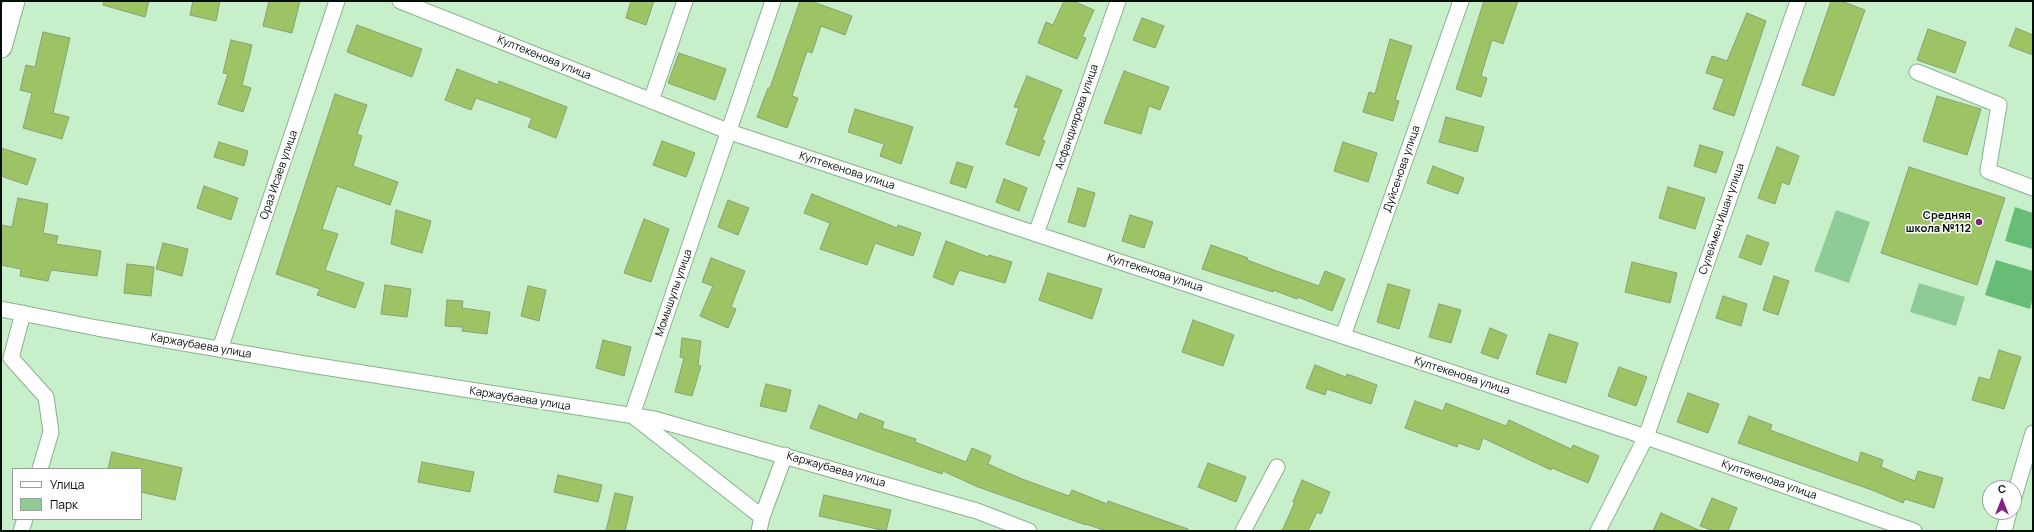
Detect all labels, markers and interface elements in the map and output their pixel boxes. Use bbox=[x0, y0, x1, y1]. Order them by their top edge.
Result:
street label: Култекенова улица bbox=[495, 33, 593, 83]
street label: Асфандиярова улица bbox=[1053, 63, 1101, 171]
street label: Дуйсенова улица bbox=[1381, 124, 1423, 214]
street label: Ораз Исаев улица bbox=[258, 129, 300, 221]
street label: Култекенова улица bbox=[797, 149, 897, 193]
street label: Сулеймен Ишан улица bbox=[1697, 162, 1747, 276]
place label: Средняя школа №112 bbox=[1906, 209, 1971, 235]
marker: Средняя школа №112 bbox=[1974, 217, 1984, 227]
street label: Момышулы улица bbox=[653, 248, 695, 338]
street label: Култекенова улица bbox=[1105, 251, 1205, 295]
street label: Каржаубаева улица bbox=[150, 331, 252, 361]
street label: Култекенова улица bbox=[1412, 354, 1512, 398]
street label: Каржаубаева улица bbox=[468, 384, 572, 414]
street label: Каржаубаева улица bbox=[785, 450, 887, 490]
street label: Култекенова улица bbox=[1720, 457, 1818, 503]
legend bbox=[12, 468, 142, 520]
text: Улица bbox=[50, 476, 84, 493]
north arrow bbox=[1982, 480, 2022, 520]
text: С bbox=[1998, 481, 2006, 496]
text: Парк bbox=[50, 496, 78, 513]

